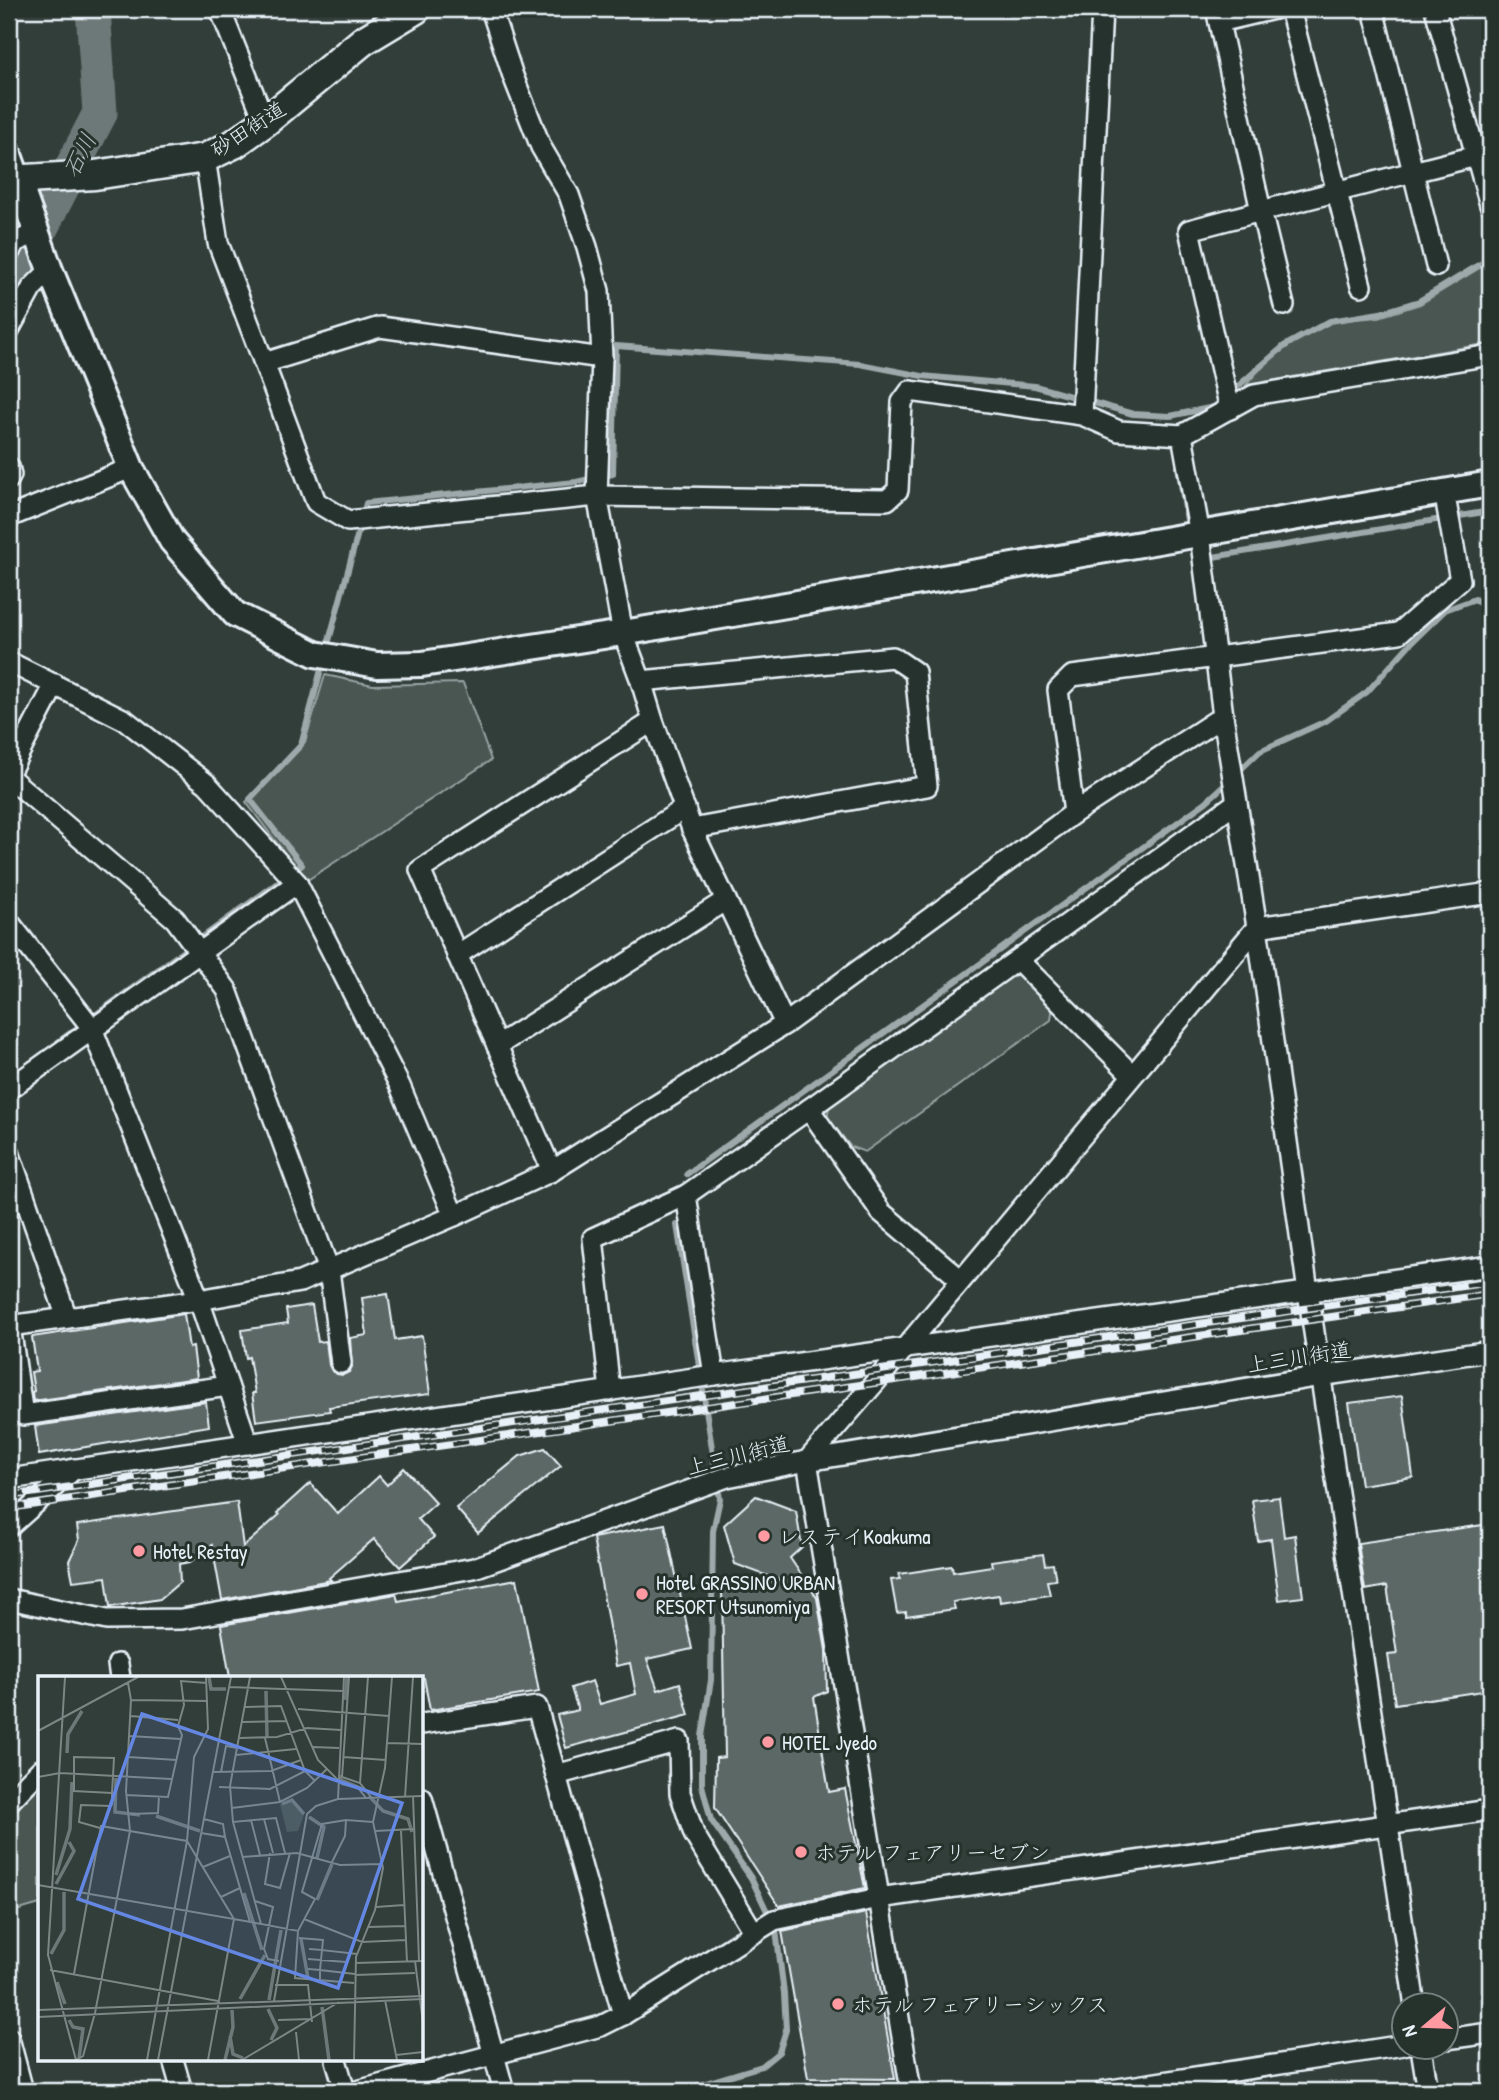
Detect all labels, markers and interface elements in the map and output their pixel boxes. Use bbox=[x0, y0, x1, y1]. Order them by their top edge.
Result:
street label: 砂田街道 bbox=[205, 94, 291, 164]
water label: 石川 bbox=[55, 127, 103, 183]
street label: 上三川街道 bbox=[1245, 1334, 1353, 1380]
street label: 上三川街道 bbox=[684, 1428, 792, 1482]
place label: レステイKoakuma bbox=[778, 1522, 931, 1551]
marker: レステイKoakuma bbox=[756, 1528, 772, 1544]
place label: Hotel Restay bbox=[153, 1537, 248, 1566]
marker: Hotel Restay bbox=[131, 1543, 147, 1559]
place label: Hotel GRASSINO URBAN RESORT Utsunomiya bbox=[656, 1568, 835, 1621]
marker: Hotel GRASSINO URBAN RESORT Utsunomiya bbox=[634, 1586, 650, 1602]
inset map bbox=[38, 1676, 424, 2062]
place label: HOTEL Jyedo bbox=[782, 1728, 877, 1757]
marker: HOTEL Jyedo bbox=[760, 1734, 776, 1750]
place label: ホテル フェアリーセブン bbox=[815, 1838, 1050, 1867]
marker: ホテル フェアリーセブン bbox=[793, 1844, 809, 1860]
place label: ホテル フェアリーシックス bbox=[852, 1990, 1108, 2019]
north arrow bbox=[1390, 1992, 1460, 2062]
marker: ホテル フェアリーシックス bbox=[830, 1996, 846, 2012]
text: N bbox=[1395, 2023, 1423, 2041]

